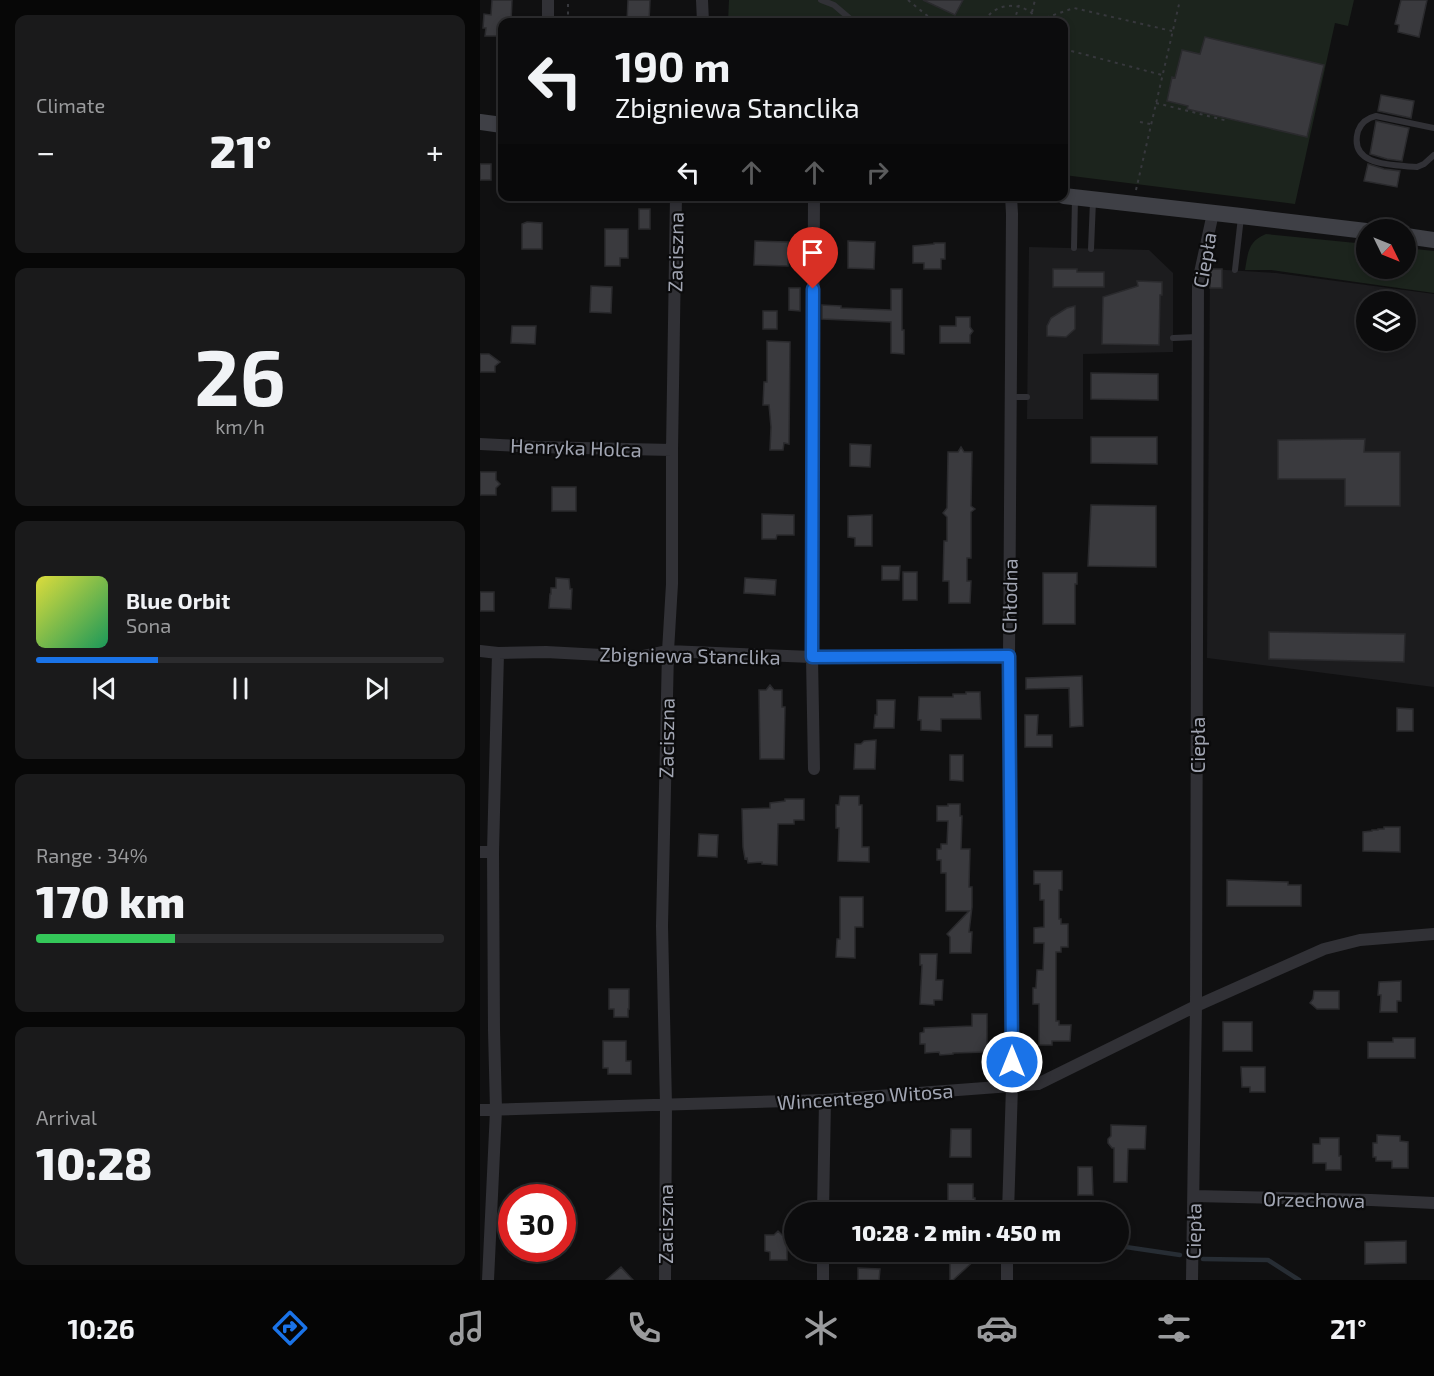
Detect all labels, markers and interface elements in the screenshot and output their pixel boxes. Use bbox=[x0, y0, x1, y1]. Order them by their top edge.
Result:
text: 190 m bbox=[615, 40, 731, 90]
icon: left bbox=[516, 42, 594, 120]
text: Zbigniewa Stanclika bbox=[615, 91, 860, 123]
text: Climate bbox=[36, 93, 105, 117]
text: 21° bbox=[210, 123, 272, 177]
text: − bbox=[36, 131, 55, 171]
text: + bbox=[426, 131, 444, 171]
icon: left bbox=[672, 156, 705, 189]
icon: ahead bbox=[735, 156, 768, 189]
icon: ahead bbox=[798, 156, 831, 189]
icon: right bbox=[861, 156, 894, 189]
street label: Zaciszna bbox=[662, 212, 688, 292]
north arrow bbox=[1356, 219, 1416, 279]
map controls bbox=[1356, 219, 1416, 351]
pin bbox=[787, 227, 838, 289]
street label: Ciepła bbox=[1187, 230, 1221, 290]
icon: arrive bbox=[796, 236, 829, 269]
button: layers bbox=[1356, 291, 1416, 351]
text: 26 bbox=[194, 328, 286, 422]
text: km/h bbox=[215, 414, 265, 438]
street label: Henryka Holca bbox=[510, 433, 642, 461]
street label: Chłodna bbox=[996, 558, 1022, 634]
text: Blue Orbit bbox=[126, 587, 230, 613]
text: Sona bbox=[126, 613, 171, 637]
street label: Zbigniewa Stanclika bbox=[599, 641, 781, 669]
icon: previous bbox=[88, 672, 121, 705]
icon: pause bbox=[224, 672, 257, 705]
icon: next bbox=[360, 672, 393, 705]
street label: Zaciszna bbox=[653, 698, 679, 778]
street label: Ciepła bbox=[1185, 717, 1209, 773]
text: Range · 34% bbox=[36, 843, 148, 867]
text: 170 km bbox=[36, 873, 185, 927]
position arrow bbox=[980, 1030, 1044, 1094]
street label: Wincentego Witosa bbox=[776, 1078, 954, 1114]
text: Arrival bbox=[36, 1105, 97, 1129]
text: 10:28 bbox=[36, 1135, 152, 1189]
speed limit sign: 30 bbox=[498, 1184, 576, 1262]
street label: Zaciszna bbox=[653, 1184, 677, 1264]
street label: Orzechowa bbox=[1263, 1186, 1365, 1212]
street label: Ciepła bbox=[1181, 1203, 1205, 1259]
text: 10:28 · 2 min · 450 m bbox=[852, 1219, 1061, 1245]
icon: directions bbox=[269, 1307, 311, 1349]
icon: music bbox=[446, 1307, 488, 1349]
icon: phone bbox=[623, 1307, 665, 1349]
icon: climate bbox=[800, 1307, 842, 1349]
icon: car bbox=[976, 1307, 1018, 1349]
icon: filters bbox=[1153, 1307, 1195, 1349]
text: 10:26 bbox=[67, 1312, 135, 1344]
text: 21° bbox=[1330, 1312, 1367, 1344]

